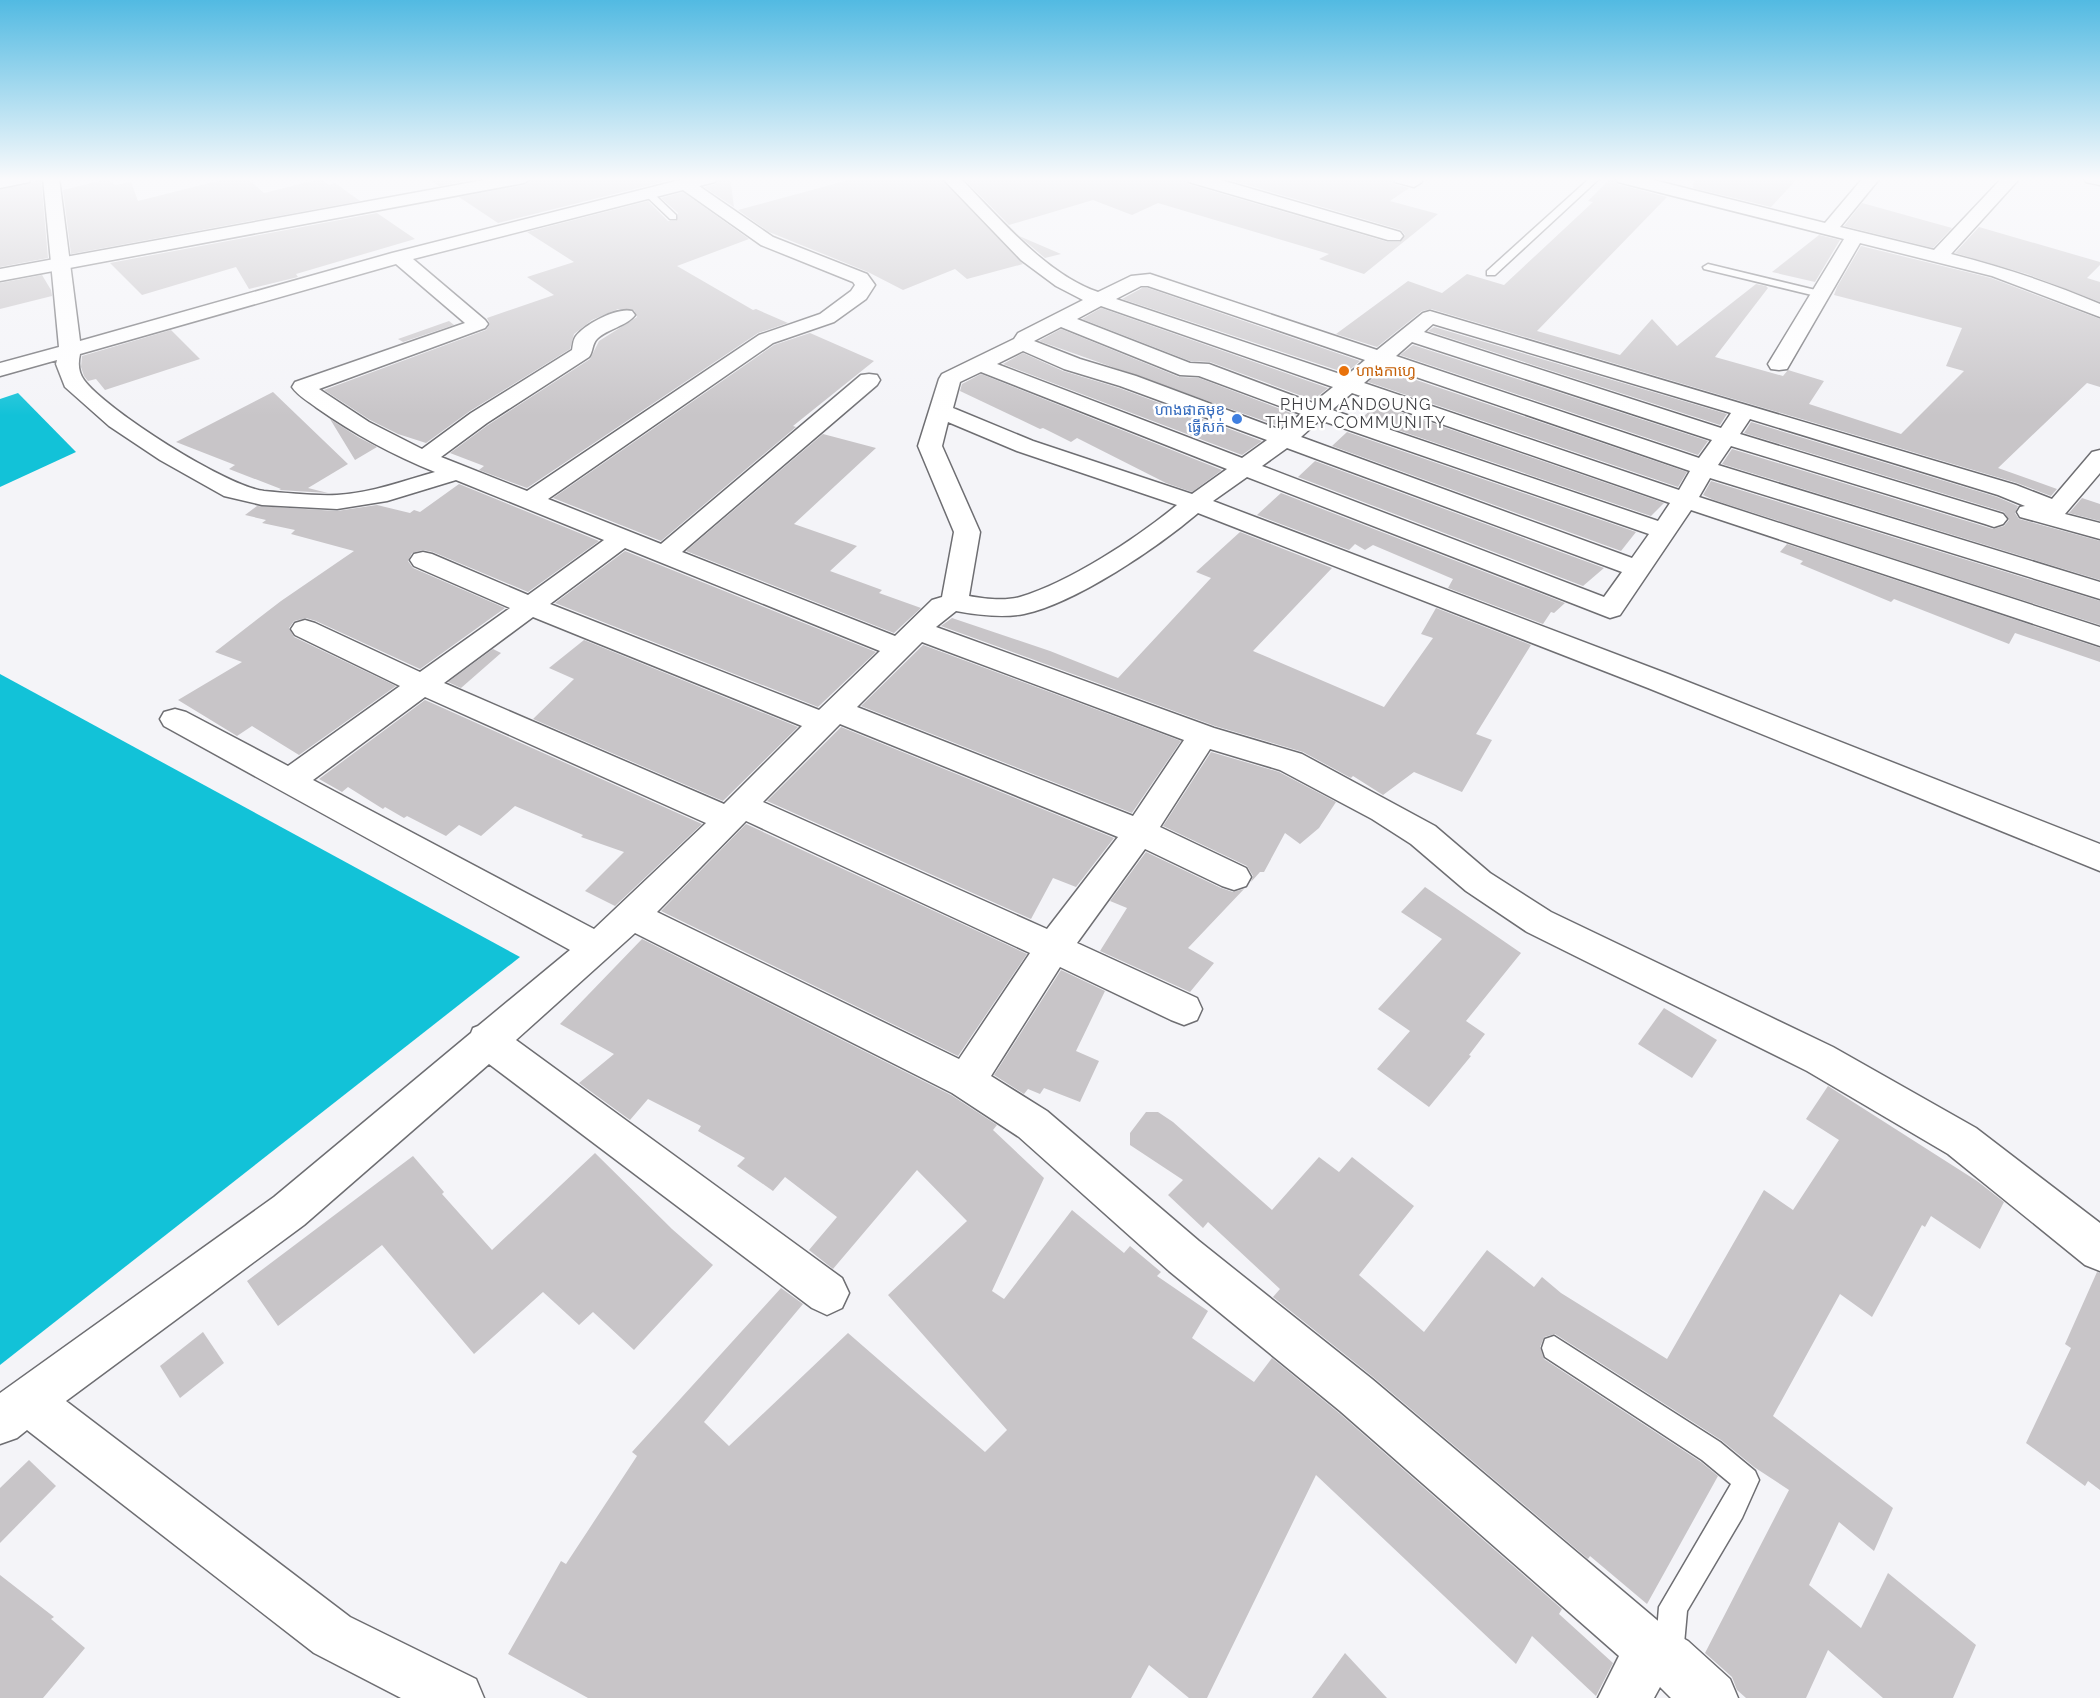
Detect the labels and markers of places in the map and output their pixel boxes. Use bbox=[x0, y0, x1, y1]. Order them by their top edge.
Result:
place label: ហាងកាហ្វេ bbox=[1356, 362, 1416, 380]
marker: ហាងកាហ្វេ bbox=[1337, 364, 1351, 378]
place label: ហាងផាតមុខ ធ្វើសក់ bbox=[1155, 401, 1225, 436]
marker: ហាងផាតមុខ ធ្វើសក់ bbox=[1230, 412, 1244, 426]

